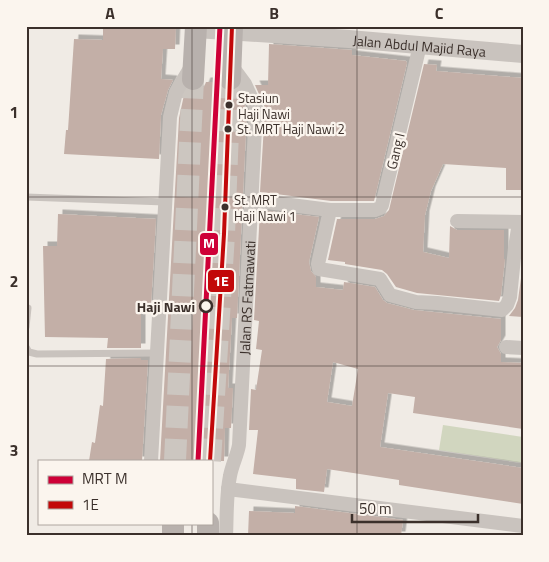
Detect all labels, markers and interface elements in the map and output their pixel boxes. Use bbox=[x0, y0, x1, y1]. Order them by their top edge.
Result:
text: A bbox=[105, 1, 115, 25]
text: B bbox=[269, 1, 279, 25]
text: C bbox=[435, 1, 444, 25]
street label: Jalan Abdul Majid Raya bbox=[352, 29, 487, 61]
place label: Stasiun Haji Nawi bbox=[238, 88, 290, 124]
text: 1 bbox=[10, 100, 18, 124]
marker: Stasiun Haji Nawi bbox=[224, 100, 234, 110]
place label: St. MRT Haji Nawi 2 bbox=[237, 119, 345, 139]
marker: St. MRT Haji Nawi 2 bbox=[223, 124, 233, 134]
street label: Gang I bbox=[380, 131, 410, 171]
place label: St. MRT Haji Nawi 1 bbox=[234, 190, 296, 226]
marker: St. MRT Haji Nawi 1 bbox=[220, 202, 230, 212]
line badge: M bbox=[199, 232, 219, 256]
text: M bbox=[203, 232, 215, 253]
street label: Jalan RS Fatmawati bbox=[233, 240, 260, 355]
text: 2 bbox=[10, 269, 18, 293]
line badge: 1E bbox=[207, 269, 235, 293]
text: 1E bbox=[213, 270, 229, 291]
place label: Haji Nawi bbox=[137, 296, 195, 317]
marker: Haji Nawi bbox=[199, 299, 213, 313]
text: 3 bbox=[10, 438, 18, 462]
legend bbox=[38, 460, 212, 524]
text: MRT M bbox=[82, 467, 127, 490]
scale bar bbox=[352, 492, 478, 524]
text: 1E bbox=[82, 493, 99, 516]
text: 50 m bbox=[359, 497, 392, 520]

